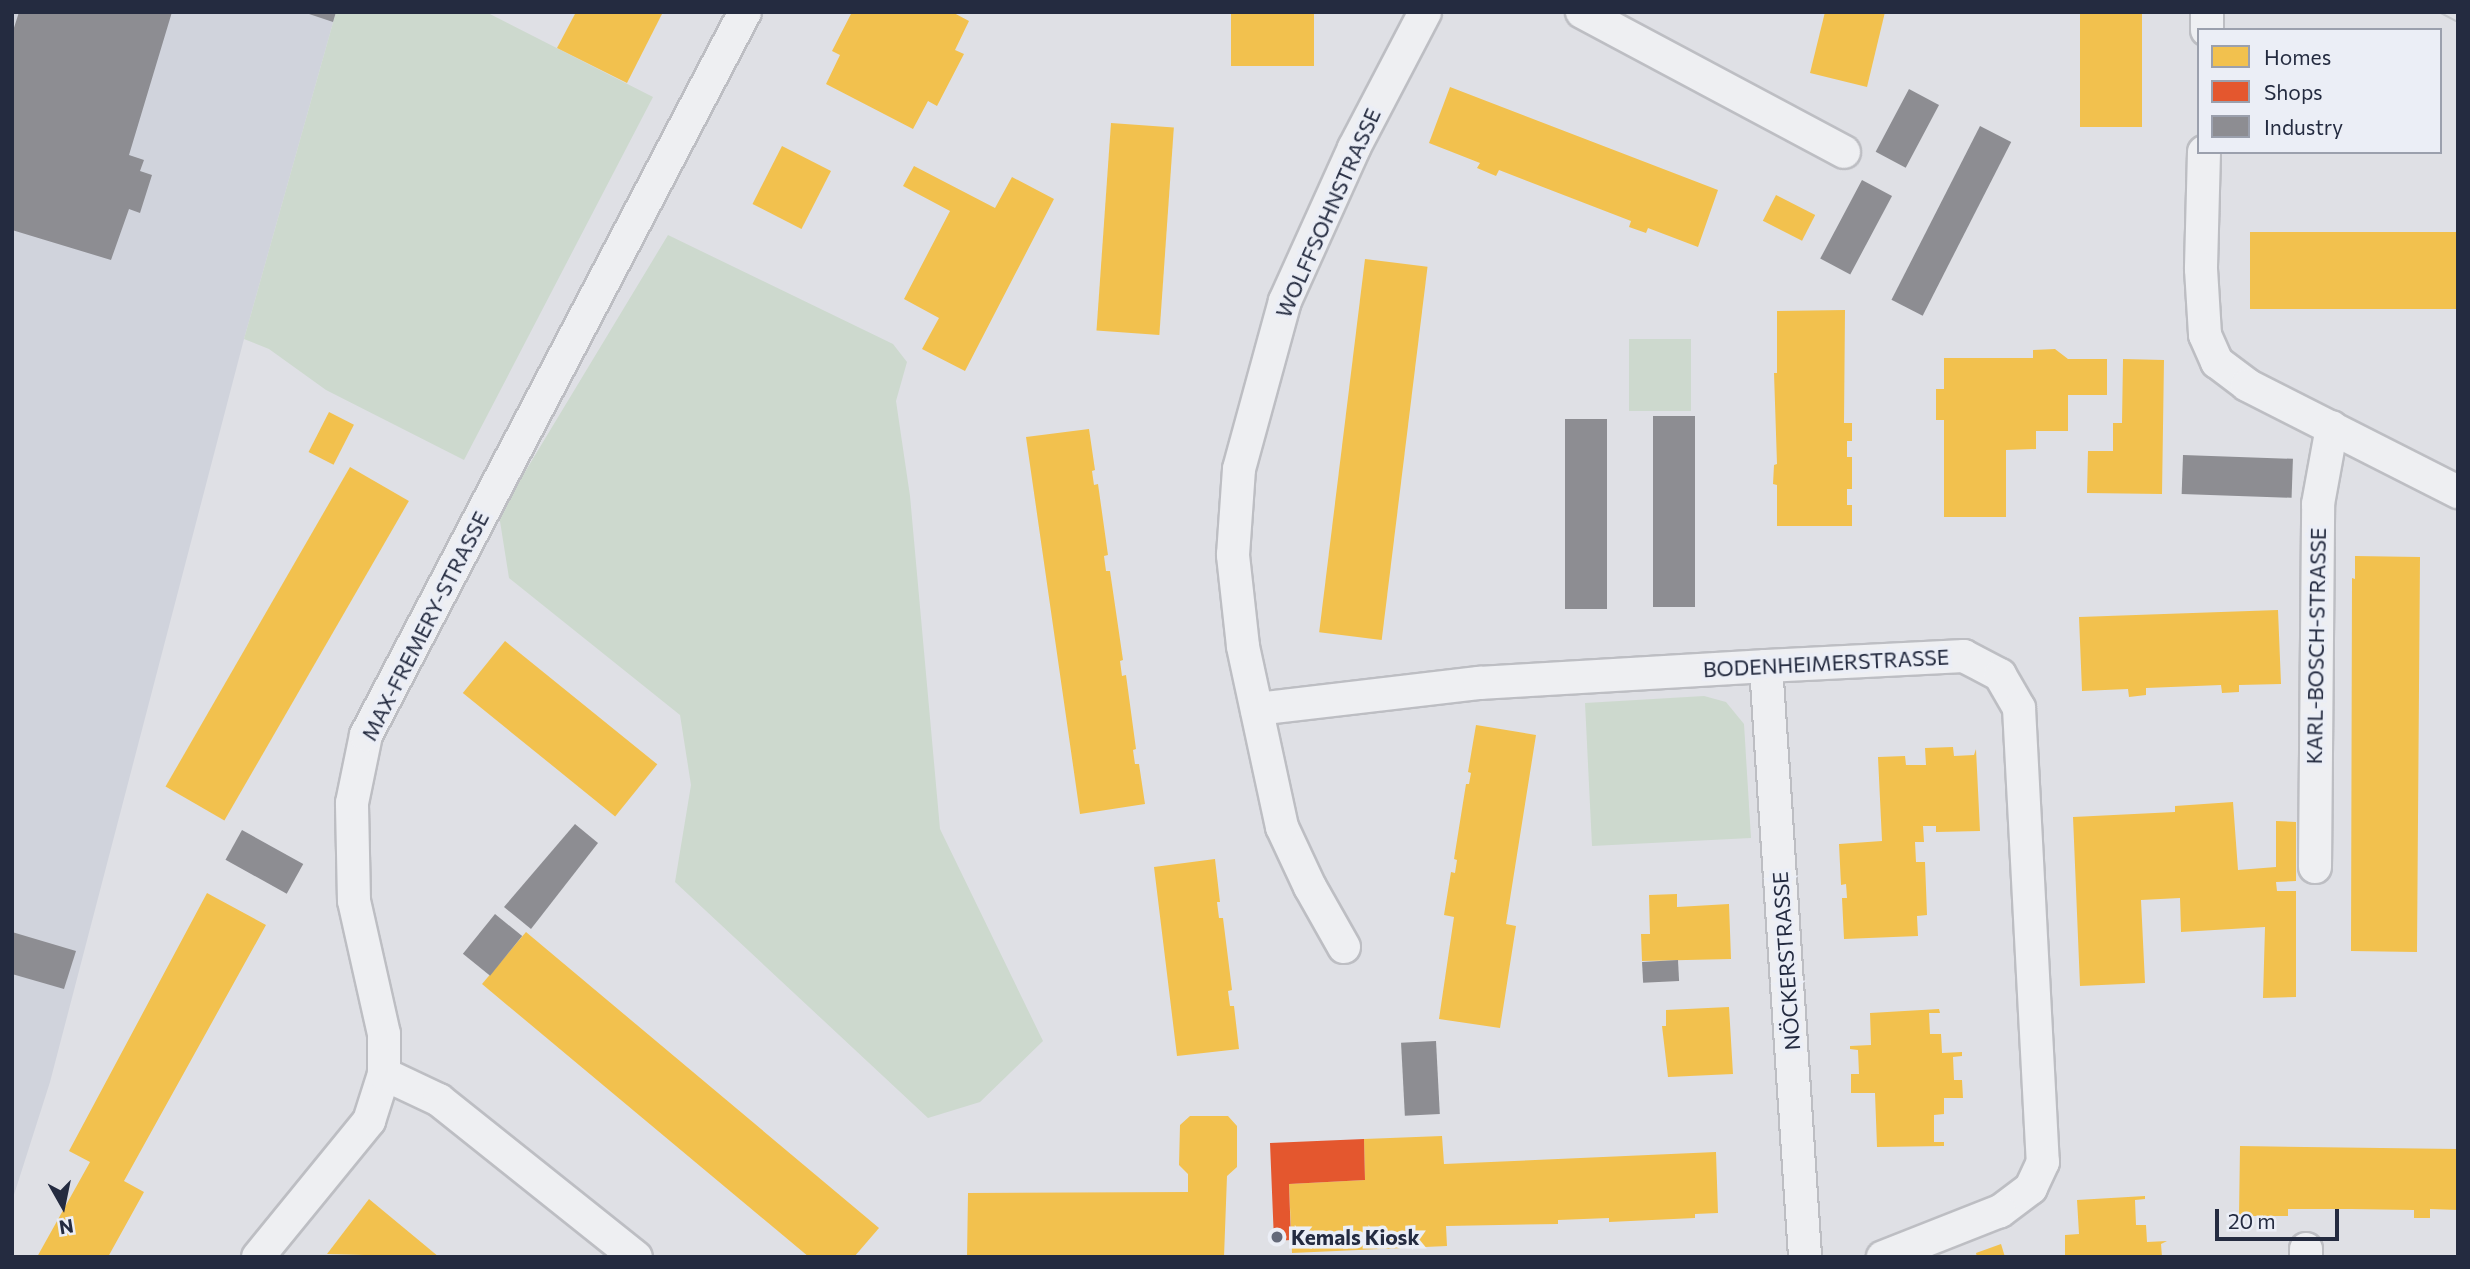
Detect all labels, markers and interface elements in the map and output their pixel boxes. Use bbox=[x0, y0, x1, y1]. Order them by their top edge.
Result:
legend bbox=[2197, 28, 2442, 154]
text: Homes bbox=[2264, 44, 2331, 69]
text: Shops bbox=[2264, 79, 2323, 104]
street label: WOLFFSOHNSTRASSE bbox=[1270, 104, 1386, 322]
text: Industry bbox=[2264, 114, 2343, 139]
street label: MAX-FREMERY-STRASSE bbox=[356, 507, 494, 745]
street label: KARL-BOSCH-STRASSE bbox=[2301, 527, 2331, 765]
street label: BODENHEIMERSTRASSE bbox=[1702, 644, 1950, 682]
street label: NÖCKERSTRASSE bbox=[1767, 871, 1805, 1051]
north arrow bbox=[28, 1171, 98, 1241]
scale bar bbox=[2218, 1196, 2342, 1240]
text: 20 m bbox=[2228, 1208, 2276, 1233]
text: N bbox=[58, 1215, 75, 1240]
place label: Kemals Kiosk bbox=[1291, 1224, 1419, 1250]
marker: Kemals Kiosk bbox=[1269, 1229, 1285, 1245]

